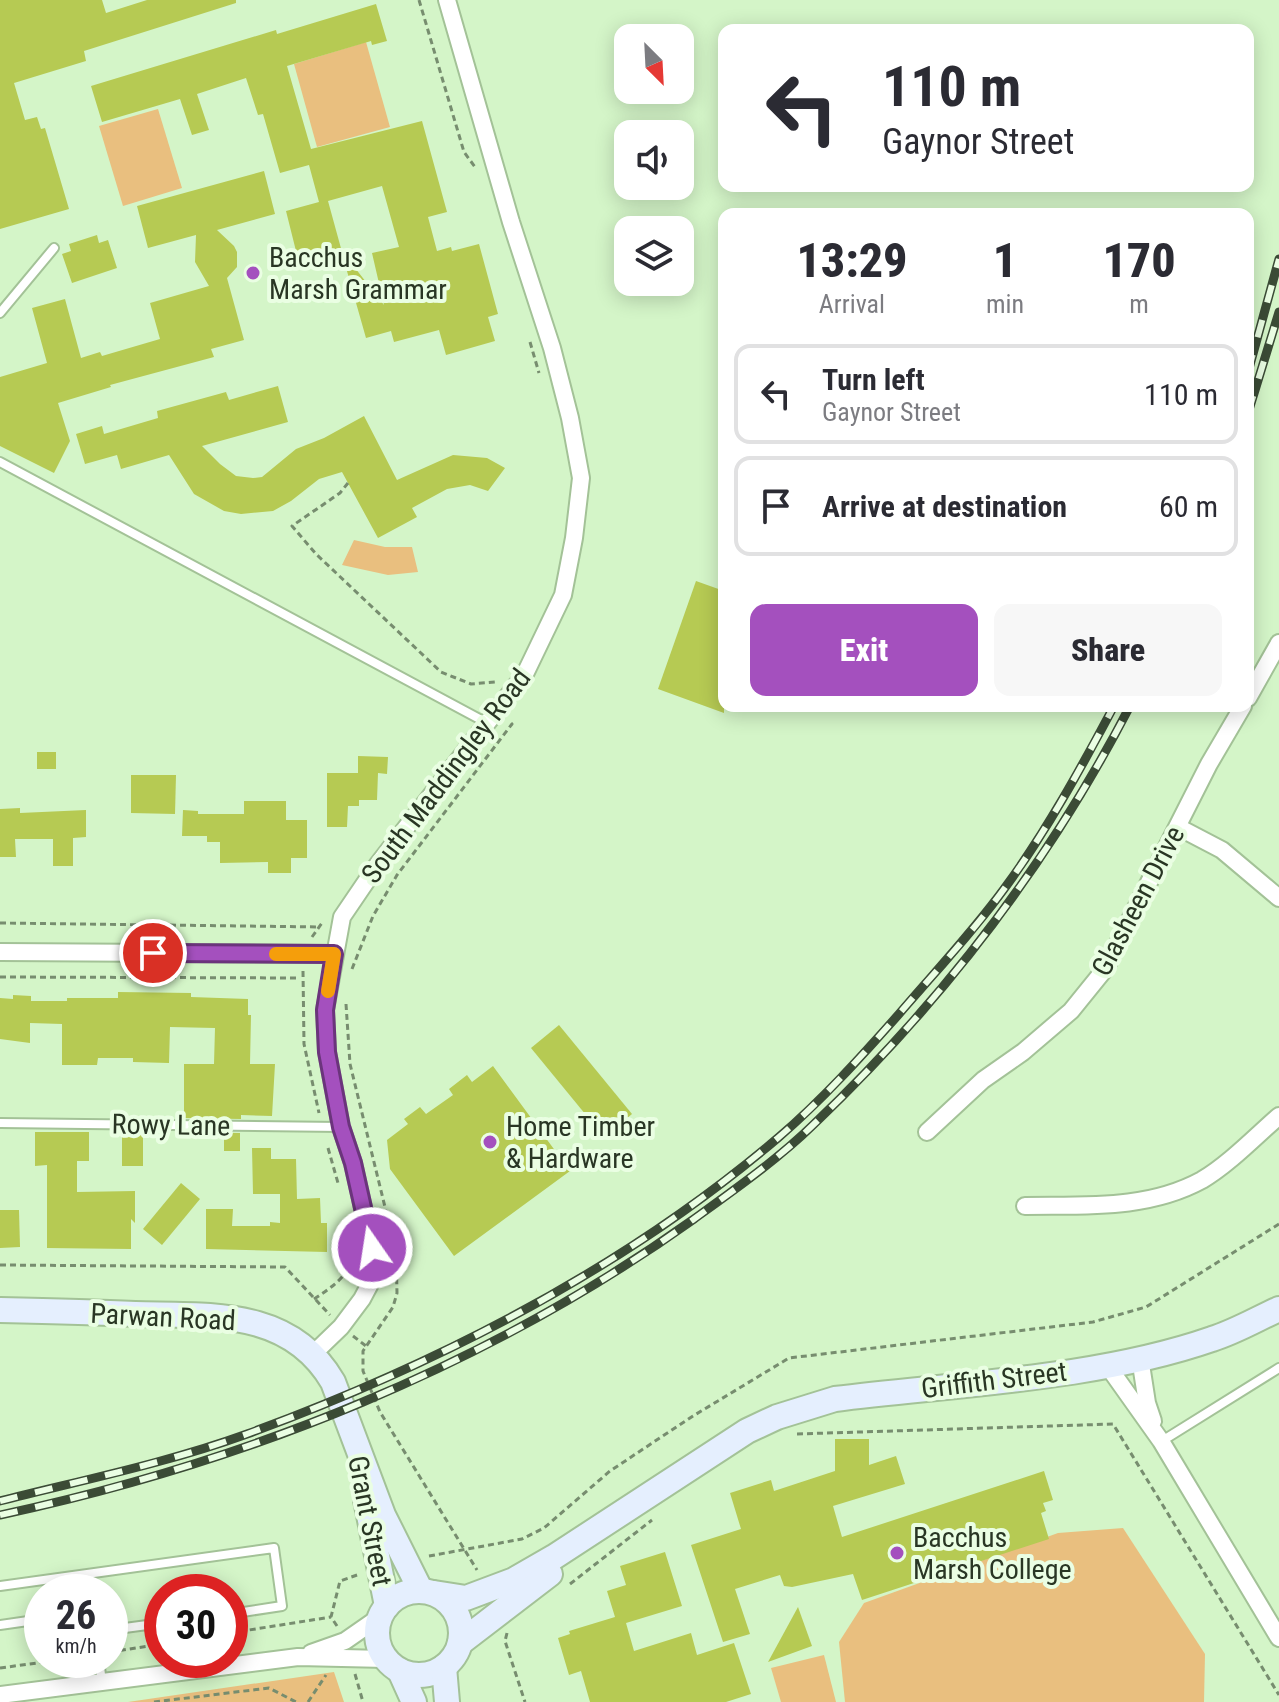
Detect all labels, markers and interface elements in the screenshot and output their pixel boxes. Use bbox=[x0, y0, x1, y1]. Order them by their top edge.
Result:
north arrow bbox=[614, 24, 694, 104]
map controls bbox=[614, 24, 694, 296]
text: 110 m bbox=[882, 54, 1021, 120]
icon: left bbox=[750, 56, 854, 160]
button: sound bbox=[614, 120, 694, 200]
text: Gaynor Street bbox=[882, 121, 1074, 163]
button: layers bbox=[614, 216, 694, 296]
text: 13:29 bbox=[796, 232, 908, 289]
text: 1 bbox=[993, 232, 1017, 289]
text: 170 bbox=[1102, 232, 1176, 289]
place label: Bacchus Marsh Grammar bbox=[269, 241, 447, 306]
marker: Bacchus Marsh Grammar bbox=[244, 264, 262, 282]
text: Arrival bbox=[819, 289, 885, 319]
text: min bbox=[986, 289, 1024, 319]
text: m bbox=[1129, 289, 1149, 319]
text: Turn left bbox=[822, 362, 925, 397]
icon: left bbox=[754, 372, 798, 416]
text: 110 m bbox=[1144, 377, 1218, 412]
text: Gaynor Street bbox=[822, 397, 961, 427]
icon: arrive bbox=[754, 484, 798, 528]
text: Arrive at destination bbox=[822, 489, 1067, 524]
text: 60 m bbox=[1159, 489, 1218, 524]
button: Exit bbox=[750, 604, 978, 696]
button: Share bbox=[994, 604, 1222, 696]
street label: South Maddingley Road bbox=[355, 662, 537, 890]
street label: Glasheen Drive bbox=[1085, 821, 1191, 981]
pin bbox=[119, 919, 187, 987]
icon: arrive bbox=[131, 931, 175, 975]
street label: Rowy Lane bbox=[111, 1107, 231, 1143]
place label: Home Timber & Hardware bbox=[506, 1110, 655, 1175]
marker: Home Timber & Hardware bbox=[481, 1133, 499, 1151]
position arrow bbox=[330, 1206, 414, 1290]
street label: Parwan Road bbox=[90, 1297, 236, 1337]
street label: Griffith Street bbox=[919, 1355, 1069, 1405]
street label: Grant Street bbox=[341, 1453, 399, 1589]
place label: Bacchus Marsh College bbox=[913, 1521, 1072, 1586]
marker: Bacchus Marsh College bbox=[888, 1544, 906, 1562]
speed limit sign: 30 bbox=[144, 1574, 248, 1678]
text: 26 bbox=[56, 1592, 96, 1639]
text: km/h bbox=[55, 1634, 97, 1658]

